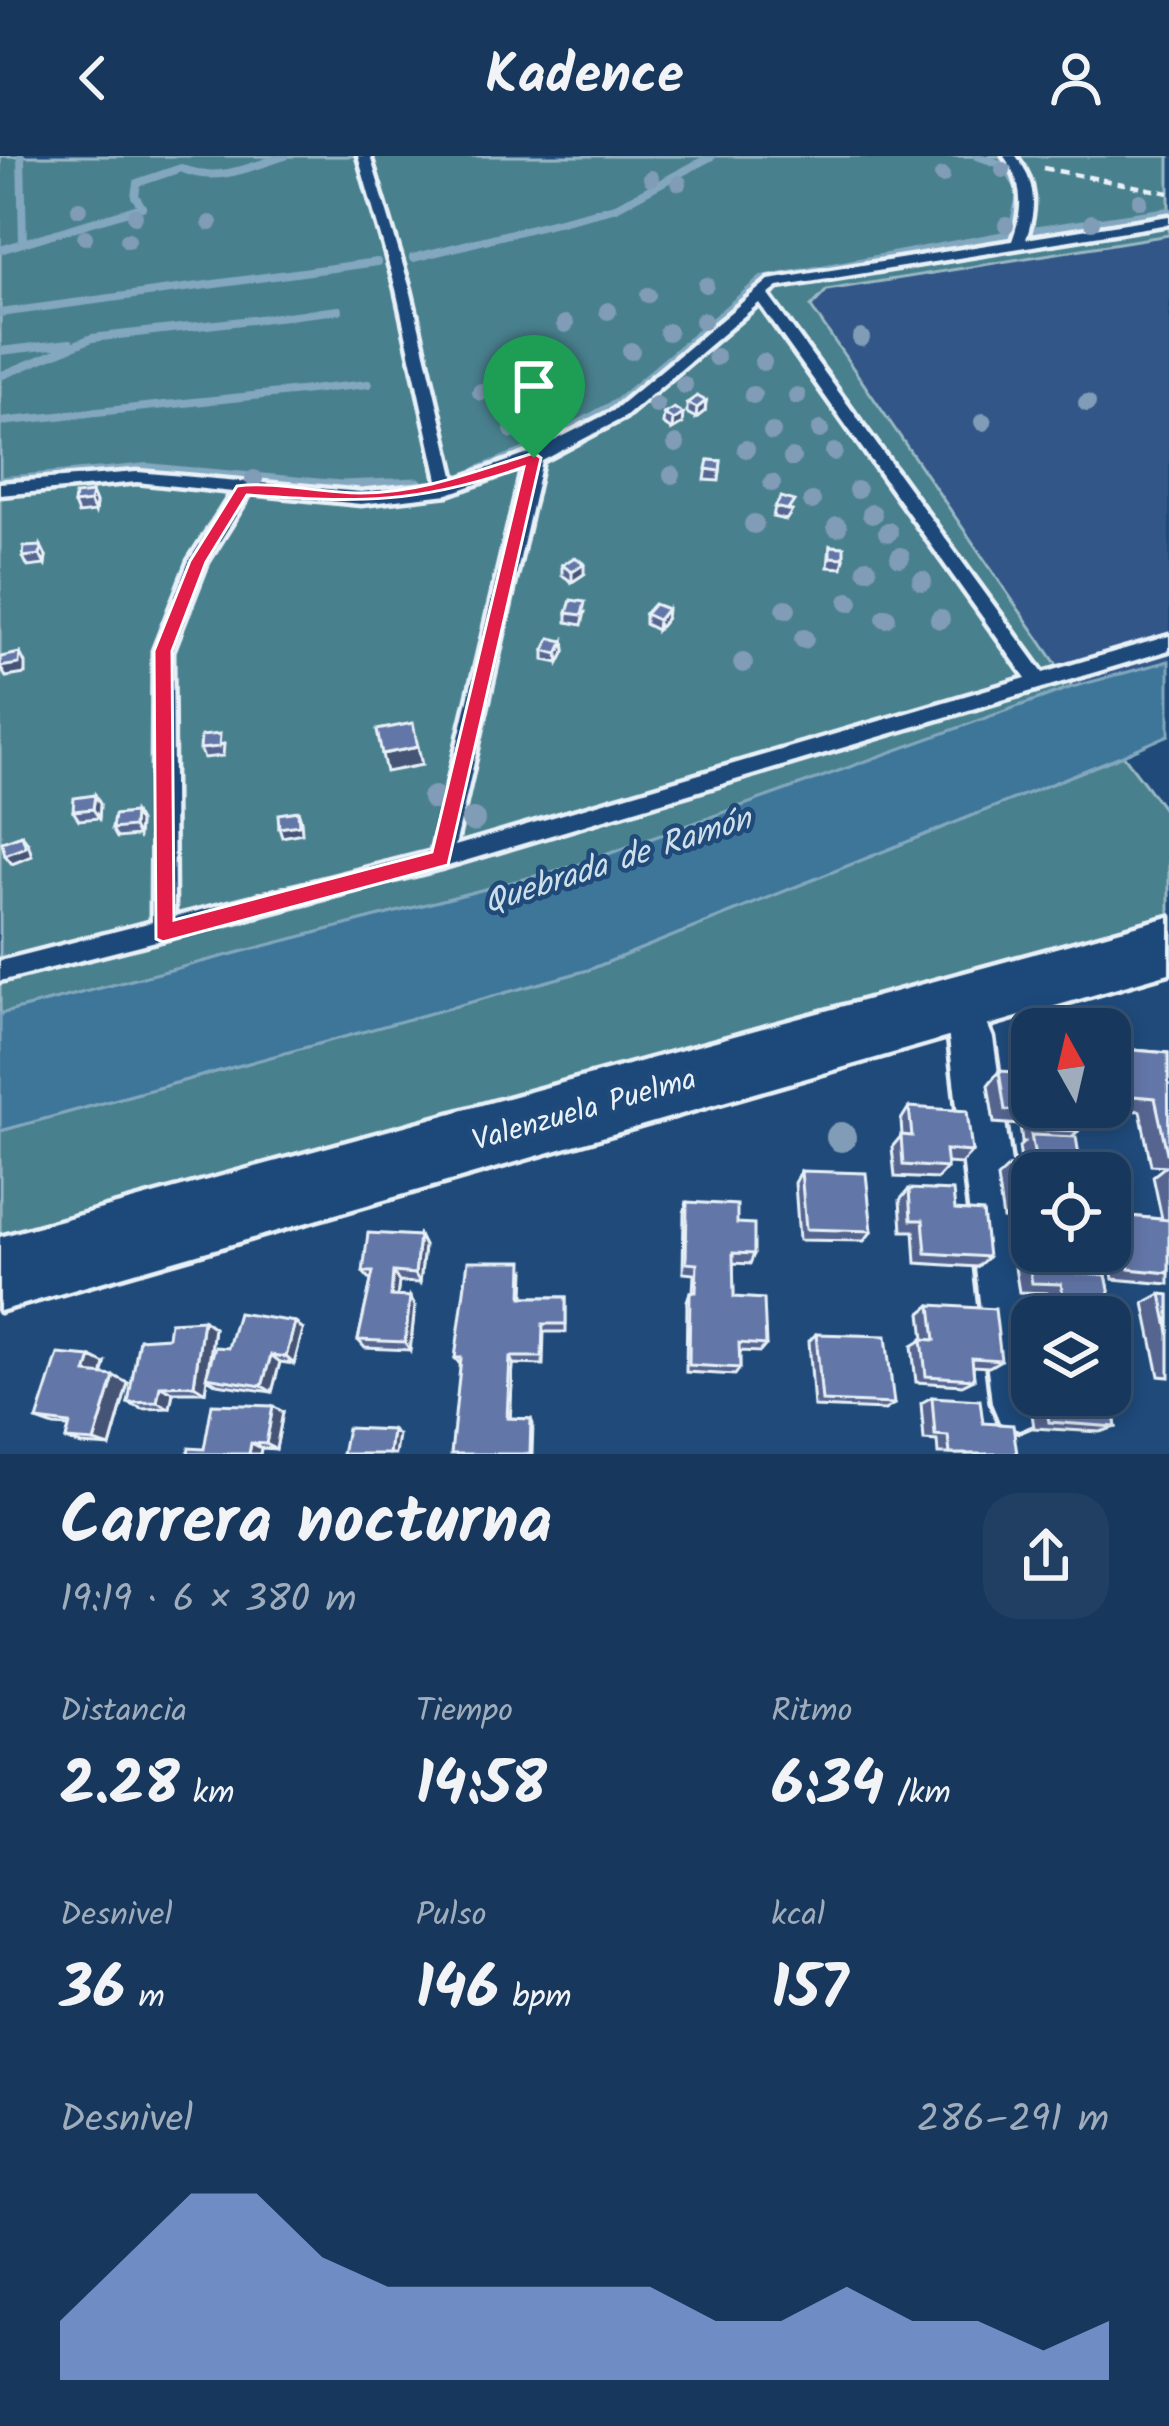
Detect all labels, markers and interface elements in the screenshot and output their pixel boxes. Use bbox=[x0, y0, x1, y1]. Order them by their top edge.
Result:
text: Kadence bbox=[485, 35, 684, 121]
icon: back bbox=[60, 45, 126, 111]
icon: person bbox=[1043, 45, 1109, 111]
pin bbox=[483, 335, 585, 458]
icon: arrive bbox=[501, 353, 567, 419]
water label: Quebrada de Ramón bbox=[477, 793, 761, 931]
north arrow bbox=[1011, 1008, 1131, 1128]
map controls bbox=[1011, 1008, 1131, 1416]
street label: Valenzuela Puelma bbox=[467, 1056, 702, 1166]
button: locate bbox=[1011, 1152, 1131, 1272]
button: layers bbox=[1011, 1296, 1131, 1416]
text: Carrera nocturna bbox=[60, 1472, 552, 1577]
button: share bbox=[983, 1493, 1109, 1619]
text: 19:19 · 6 × 380 m bbox=[60, 1570, 357, 1632]
text: Distancia bbox=[60, 1686, 187, 1739]
text: Tiempo bbox=[416, 1686, 513, 1739]
text: Ritmo bbox=[771, 1686, 852, 1739]
text: 2.28 bbox=[60, 1739, 180, 1835]
text: 14:58 bbox=[416, 1739, 547, 1835]
text: 6:34 bbox=[771, 1739, 884, 1835]
text: km bbox=[180, 1768, 235, 1821]
text: /km bbox=[884, 1768, 951, 1821]
text: Desnivel bbox=[60, 1890, 173, 1943]
text: Pulso bbox=[416, 1890, 487, 1943]
text: kcal bbox=[771, 1890, 825, 1943]
text: 36 bbox=[60, 1943, 125, 2039]
text: 146 bbox=[416, 1943, 499, 2039]
text: 157 bbox=[771, 1943, 848, 2039]
text: m bbox=[125, 1972, 165, 2025]
text: bpm bbox=[499, 1972, 572, 2025]
text: Desnivel bbox=[60, 2090, 193, 2152]
text: 286–291 m bbox=[917, 2090, 1109, 2152]

